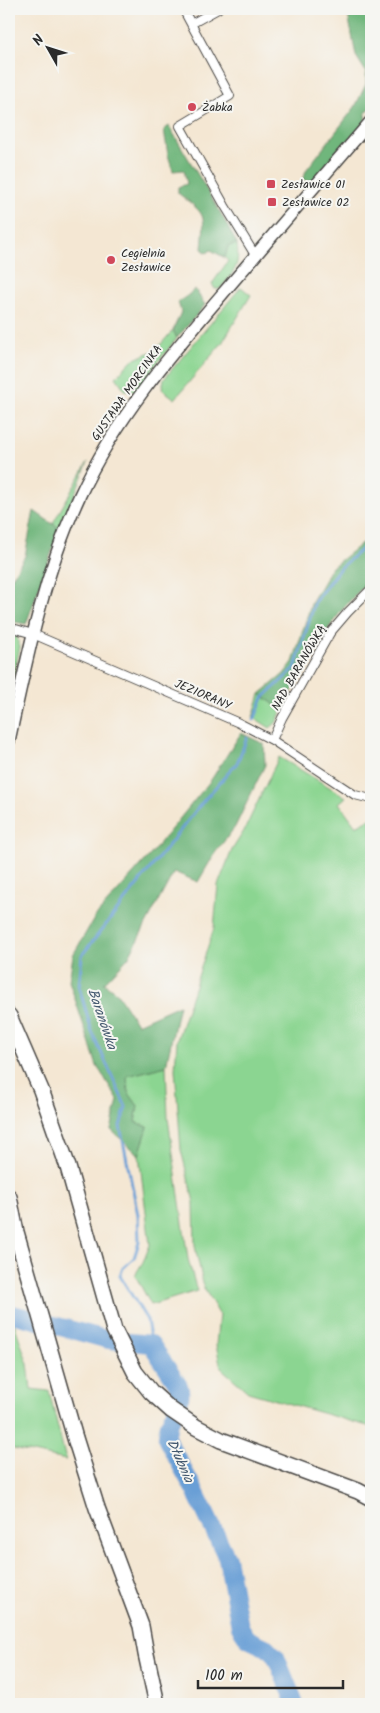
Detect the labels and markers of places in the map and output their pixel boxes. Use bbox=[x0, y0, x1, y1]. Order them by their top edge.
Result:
place label: Żabka bbox=[202, 98, 233, 117]
marker: Żabka bbox=[186, 101, 198, 113]
place label: Zesławice 01 bbox=[281, 175, 345, 194]
marker: Zesławice 01 bbox=[265, 178, 277, 190]
place label: Zesławice 02 bbox=[282, 193, 349, 212]
marker: Zesławice 02 bbox=[266, 196, 278, 208]
place label: Cegielnia Zesławice bbox=[121, 244, 171, 277]
marker: Cegielnia Zesławice bbox=[105, 254, 117, 266]

